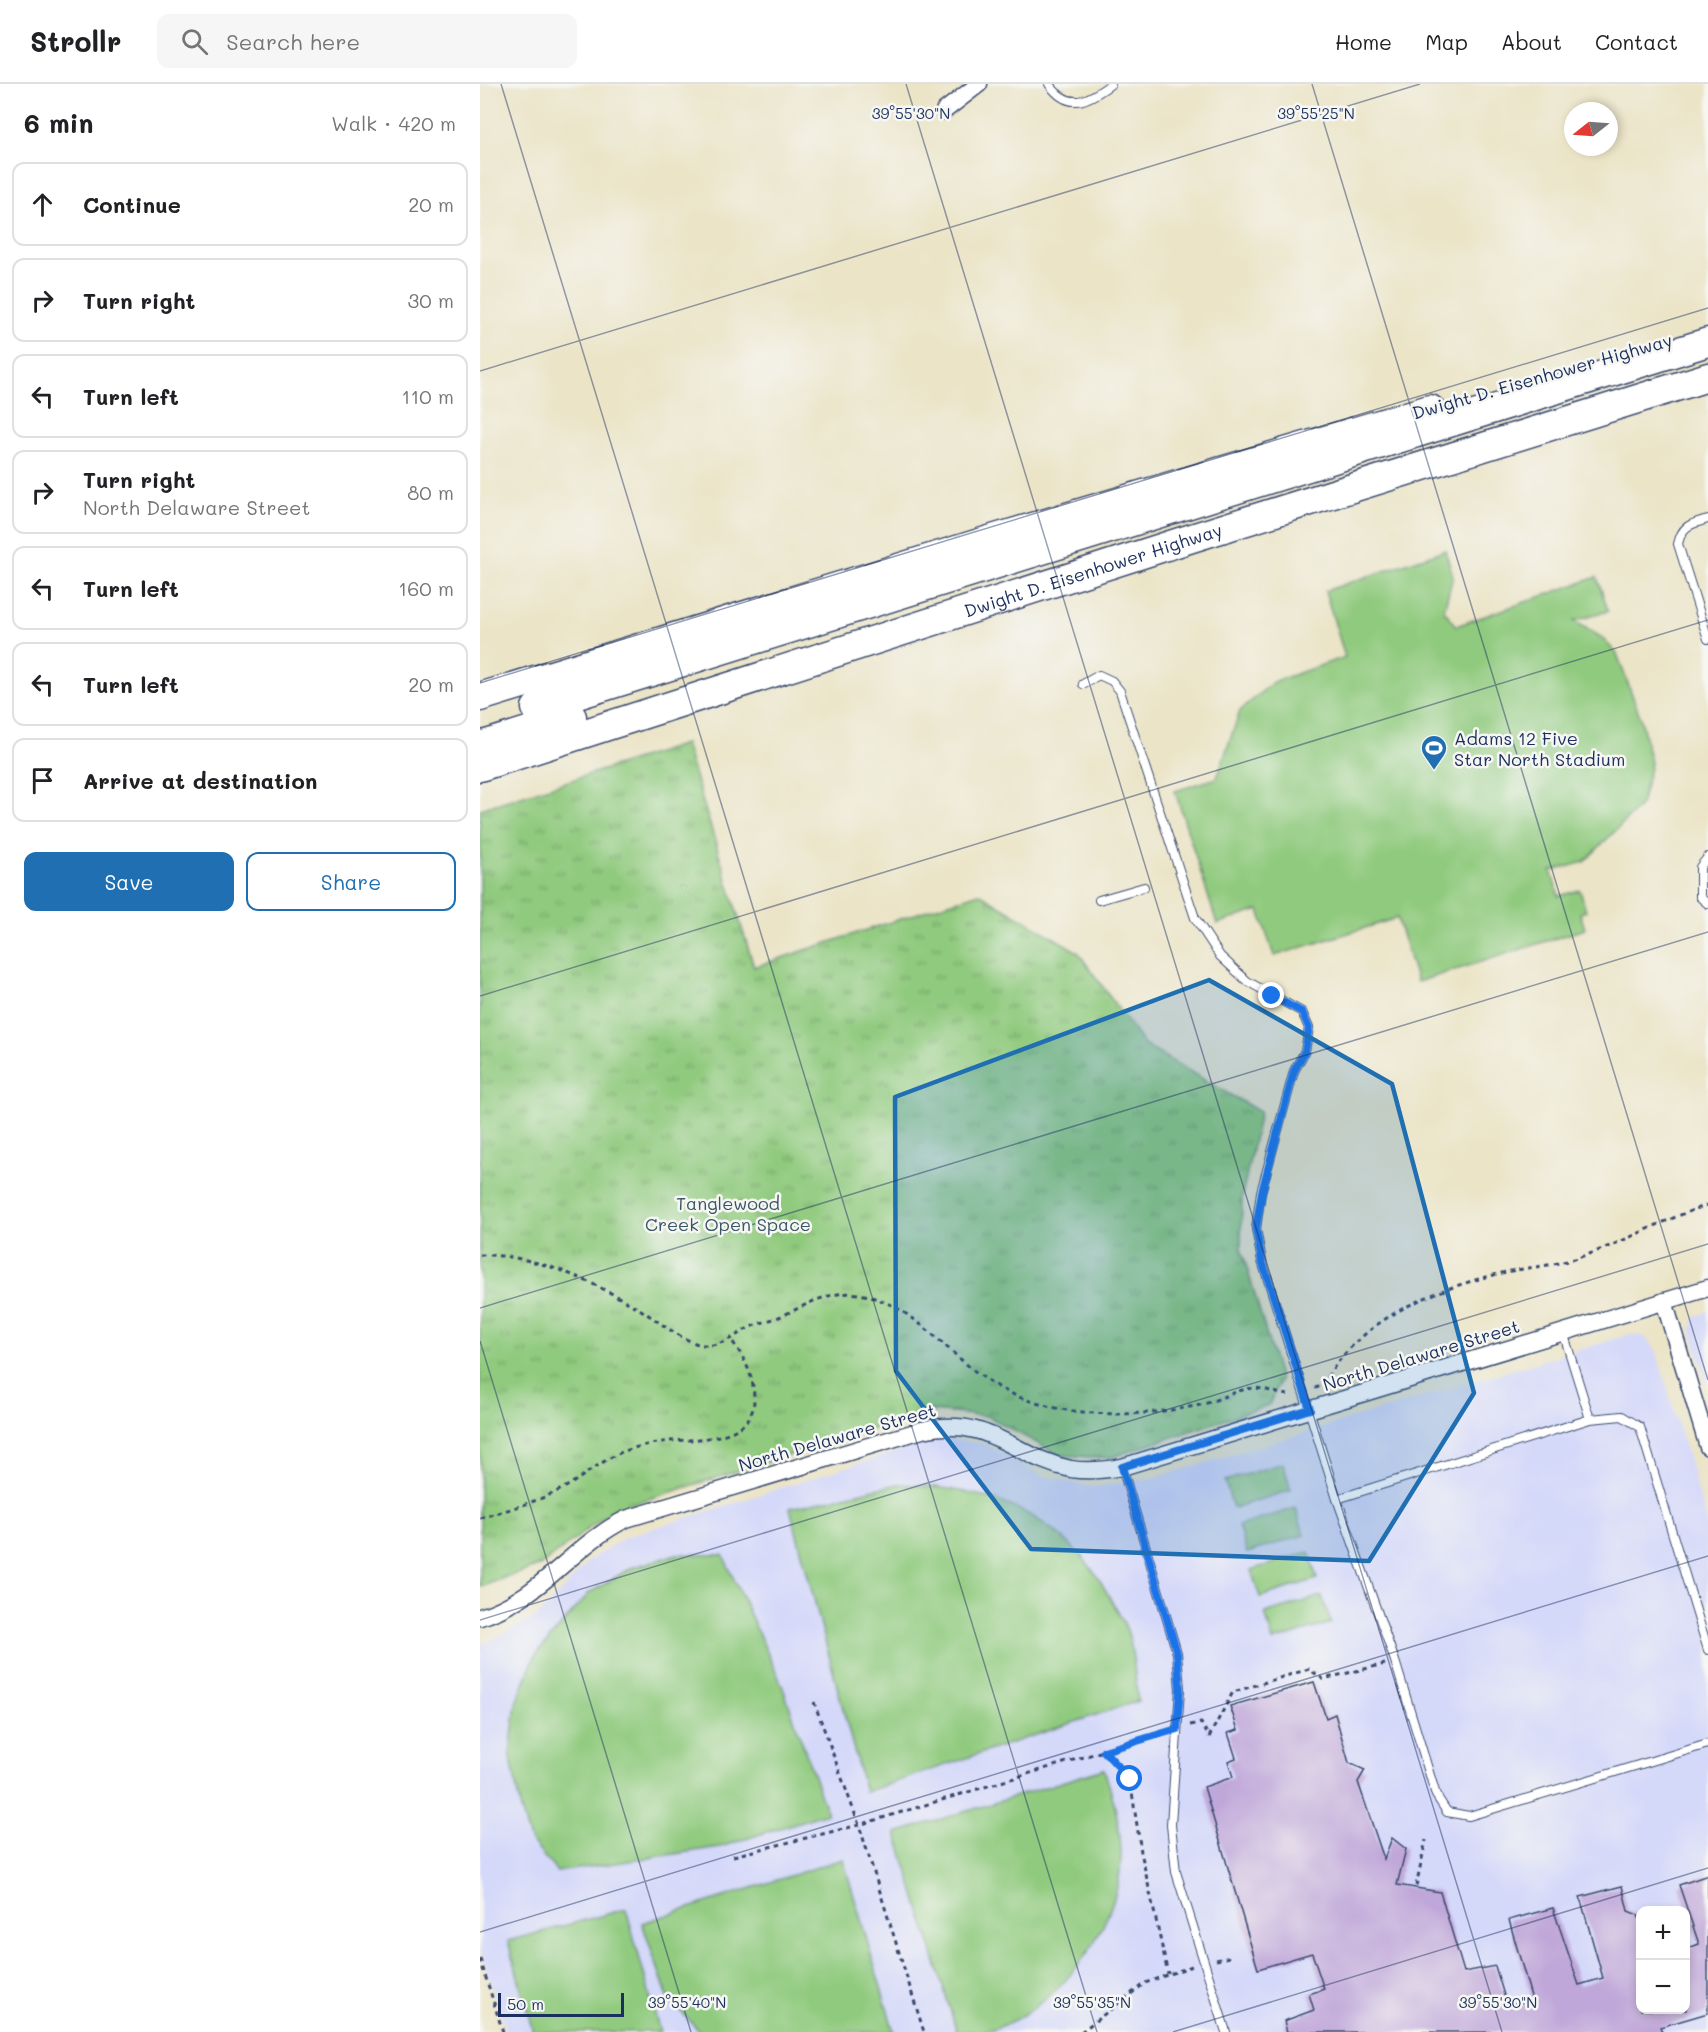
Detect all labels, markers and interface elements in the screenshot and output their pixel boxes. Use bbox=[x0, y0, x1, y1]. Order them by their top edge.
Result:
search box bbox=[157, 14, 577, 68]
text: Strollr bbox=[30, 23, 121, 59]
icon: search bbox=[178, 25, 211, 58]
text: Search here bbox=[226, 27, 360, 56]
text: Home bbox=[1335, 28, 1392, 55]
text: Map bbox=[1425, 28, 1468, 55]
text: About bbox=[1501, 28, 1562, 55]
text: Contact bbox=[1595, 28, 1678, 55]
north arrow bbox=[1564, 102, 1618, 156]
text: 39°55'30"N bbox=[872, 103, 950, 123]
text: 39°55'25"N bbox=[1277, 103, 1355, 123]
text: 6 min bbox=[24, 106, 93, 140]
text: Walk · 420 m bbox=[331, 110, 456, 136]
icon: ahead bbox=[26, 188, 59, 221]
text: Continue bbox=[83, 190, 181, 219]
text: 20 m bbox=[408, 191, 454, 217]
icon: right bbox=[26, 284, 59, 317]
text: Turn right bbox=[83, 286, 195, 315]
text: 30 m bbox=[408, 287, 454, 313]
street label: Dwight D. Eisenhower Highway bbox=[1409, 327, 1675, 425]
icon: left bbox=[26, 380, 59, 413]
text: Turn left bbox=[83, 382, 179, 411]
text: 110 m bbox=[401, 383, 454, 409]
text: Turn right bbox=[83, 465, 195, 494]
icon: right bbox=[26, 476, 59, 509]
text: 80 m bbox=[407, 479, 454, 505]
text: North Delaware Street bbox=[83, 494, 310, 520]
street label: Dwight D. Eisenhower Highway bbox=[961, 517, 1225, 623]
icon: left bbox=[26, 572, 59, 605]
text: Turn left bbox=[83, 574, 179, 603]
text: 160 m bbox=[398, 575, 454, 601]
icon: left bbox=[26, 668, 59, 701]
text: Turn left bbox=[83, 670, 179, 699]
text: 20 m bbox=[408, 671, 454, 697]
place label: Adams 12 Five Star North Stadium bbox=[1454, 726, 1625, 771]
sports icon: Adams 12 Five Star North Stadium bbox=[1419, 733, 1449, 771]
icon: arrive bbox=[26, 764, 59, 797]
text: Arrive at destination bbox=[83, 766, 318, 795]
button: Save bbox=[24, 852, 234, 911]
button: Share bbox=[246, 852, 456, 911]
route end bbox=[1258, 982, 1284, 1008]
park label: Tanglewood Creek Open Space bbox=[645, 1191, 811, 1236]
street label: North Delaware Street bbox=[1320, 1314, 1522, 1396]
street label: North Delaware Street bbox=[735, 1397, 939, 1477]
route start bbox=[1116, 1765, 1142, 1791]
map controls bbox=[1636, 1906, 1690, 2014]
button: + bbox=[1636, 1906, 1690, 1960]
button: − bbox=[1636, 1960, 1690, 2014]
scale bar bbox=[498, 1990, 624, 2018]
text: 39°55'40"N bbox=[648, 1992, 726, 2012]
text: 39°55'35"N bbox=[1053, 1992, 1131, 2012]
text: 39°55'30"N bbox=[1459, 1992, 1537, 2012]
text: 50 m bbox=[507, 1993, 544, 2014]

